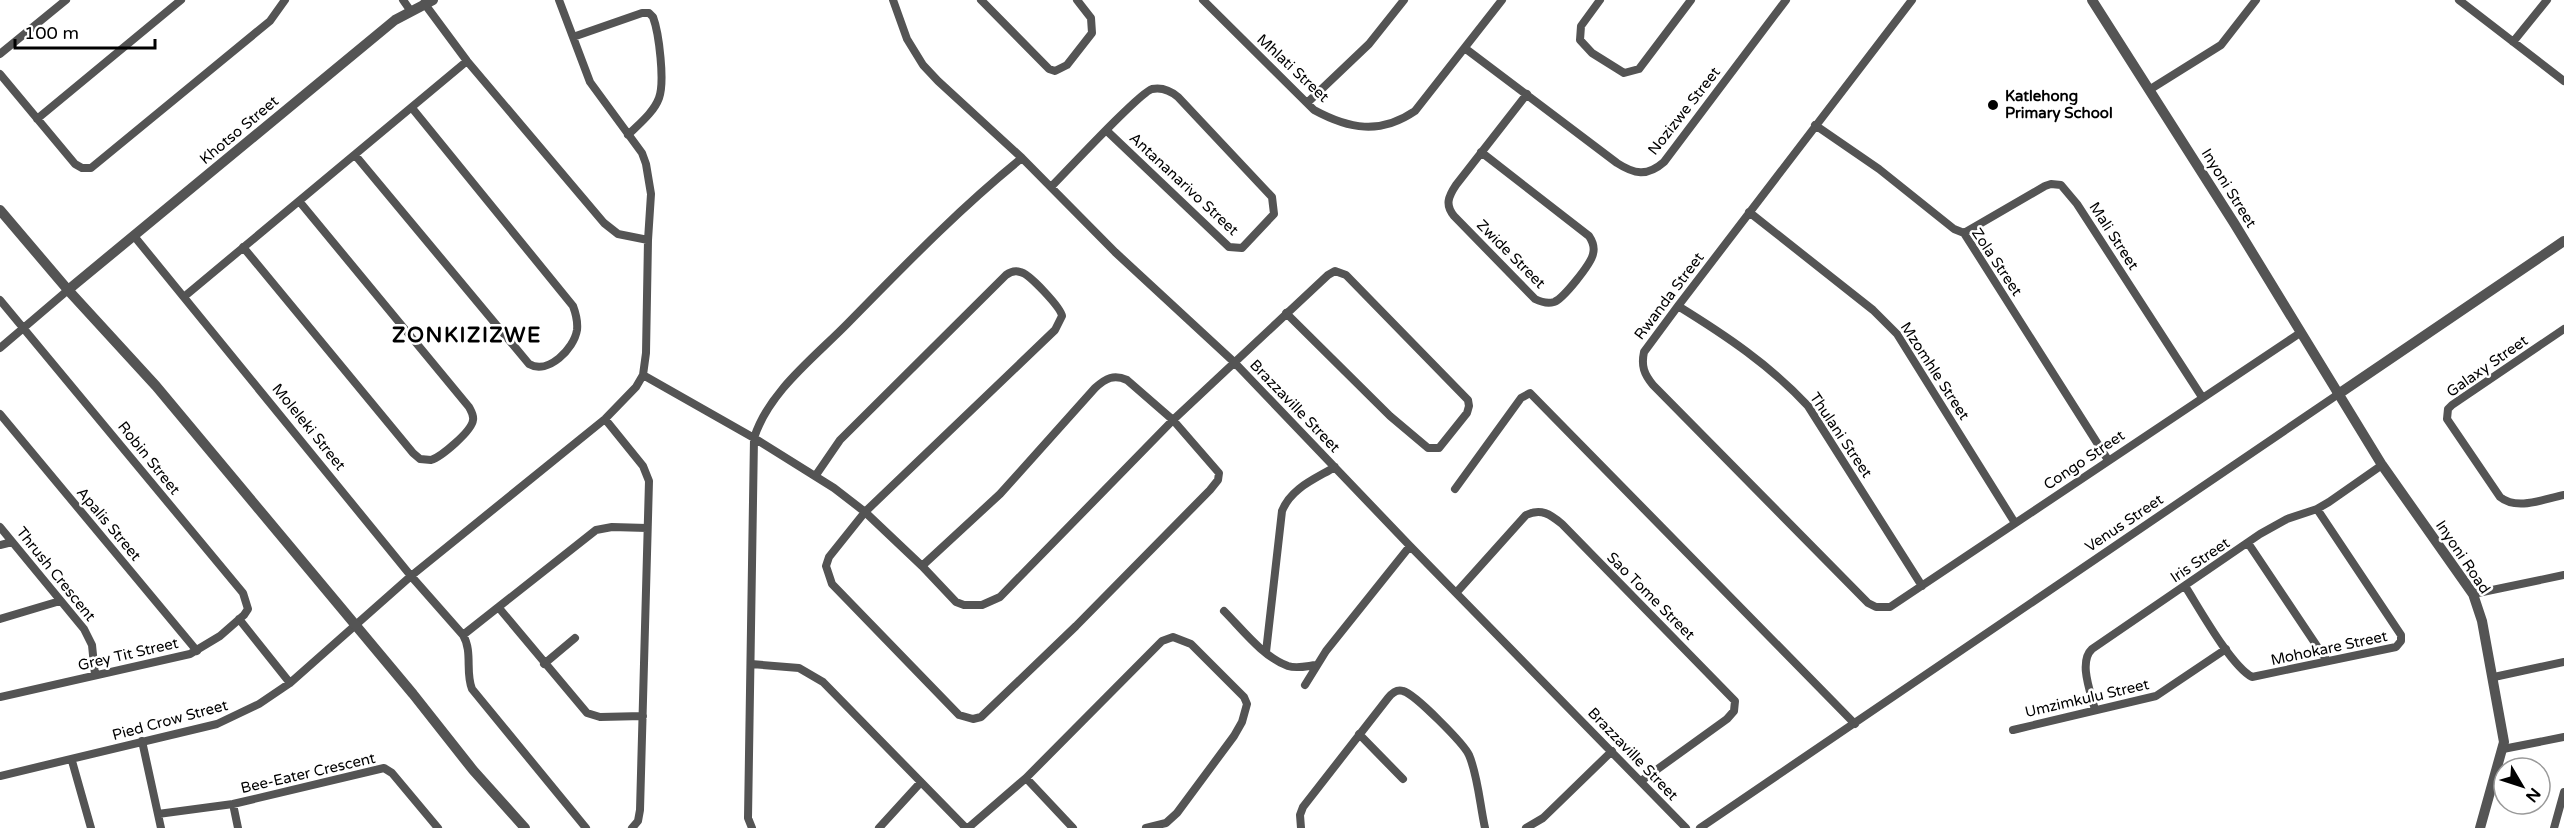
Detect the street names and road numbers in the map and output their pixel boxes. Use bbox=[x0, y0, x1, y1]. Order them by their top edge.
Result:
street label: Mhlati Street bbox=[1253, 30, 1333, 106]
street label: Nozizwe Street bbox=[1644, 63, 1724, 159]
street label: Khotso Street bbox=[196, 92, 282, 168]
street label: Antananarivo Street bbox=[1126, 129, 1242, 239]
street label: Inyoni Street bbox=[2198, 145, 2261, 231]
street label: Mali Street bbox=[2085, 199, 2143, 273]
street label: Zwide Street bbox=[1473, 216, 1549, 292]
street label: Zola Street bbox=[1968, 225, 2026, 299]
street label: Rwanda Street bbox=[1630, 249, 1708, 343]
street label: Mzomhle Street bbox=[1897, 319, 1973, 424]
street label: Galaxy Street bbox=[2443, 331, 2531, 401]
street label: Brazzaville Street bbox=[1246, 356, 1344, 456]
street label: Moleleki Street bbox=[268, 380, 350, 474]
street label: Thulani Street bbox=[1806, 389, 1876, 481]
street label: Robin Street bbox=[114, 418, 184, 498]
street label: Congo Street bbox=[2040, 426, 2128, 494]
street label: Apalis Street bbox=[73, 484, 145, 565]
street label: Venus Street bbox=[2082, 490, 2167, 556]
street label: Inyoni Road bbox=[2432, 517, 2494, 597]
street label: Thrush Crescent bbox=[13, 523, 100, 625]
street label: Iris Street bbox=[2167, 533, 2233, 586]
street label: Sao Tome Street bbox=[1603, 548, 1699, 644]
street label: Mohokare Street bbox=[2269, 627, 2389, 669]
street label: Grey Tit Street bbox=[76, 634, 180, 674]
street label: Umzimkulu Street bbox=[2023, 675, 2151, 721]
street label: Pied Crow Street bbox=[110, 696, 230, 744]
street label: Brazzaville Street bbox=[1584, 704, 1682, 804]
street label: Bee-Eater Crescent bbox=[239, 749, 377, 797]

